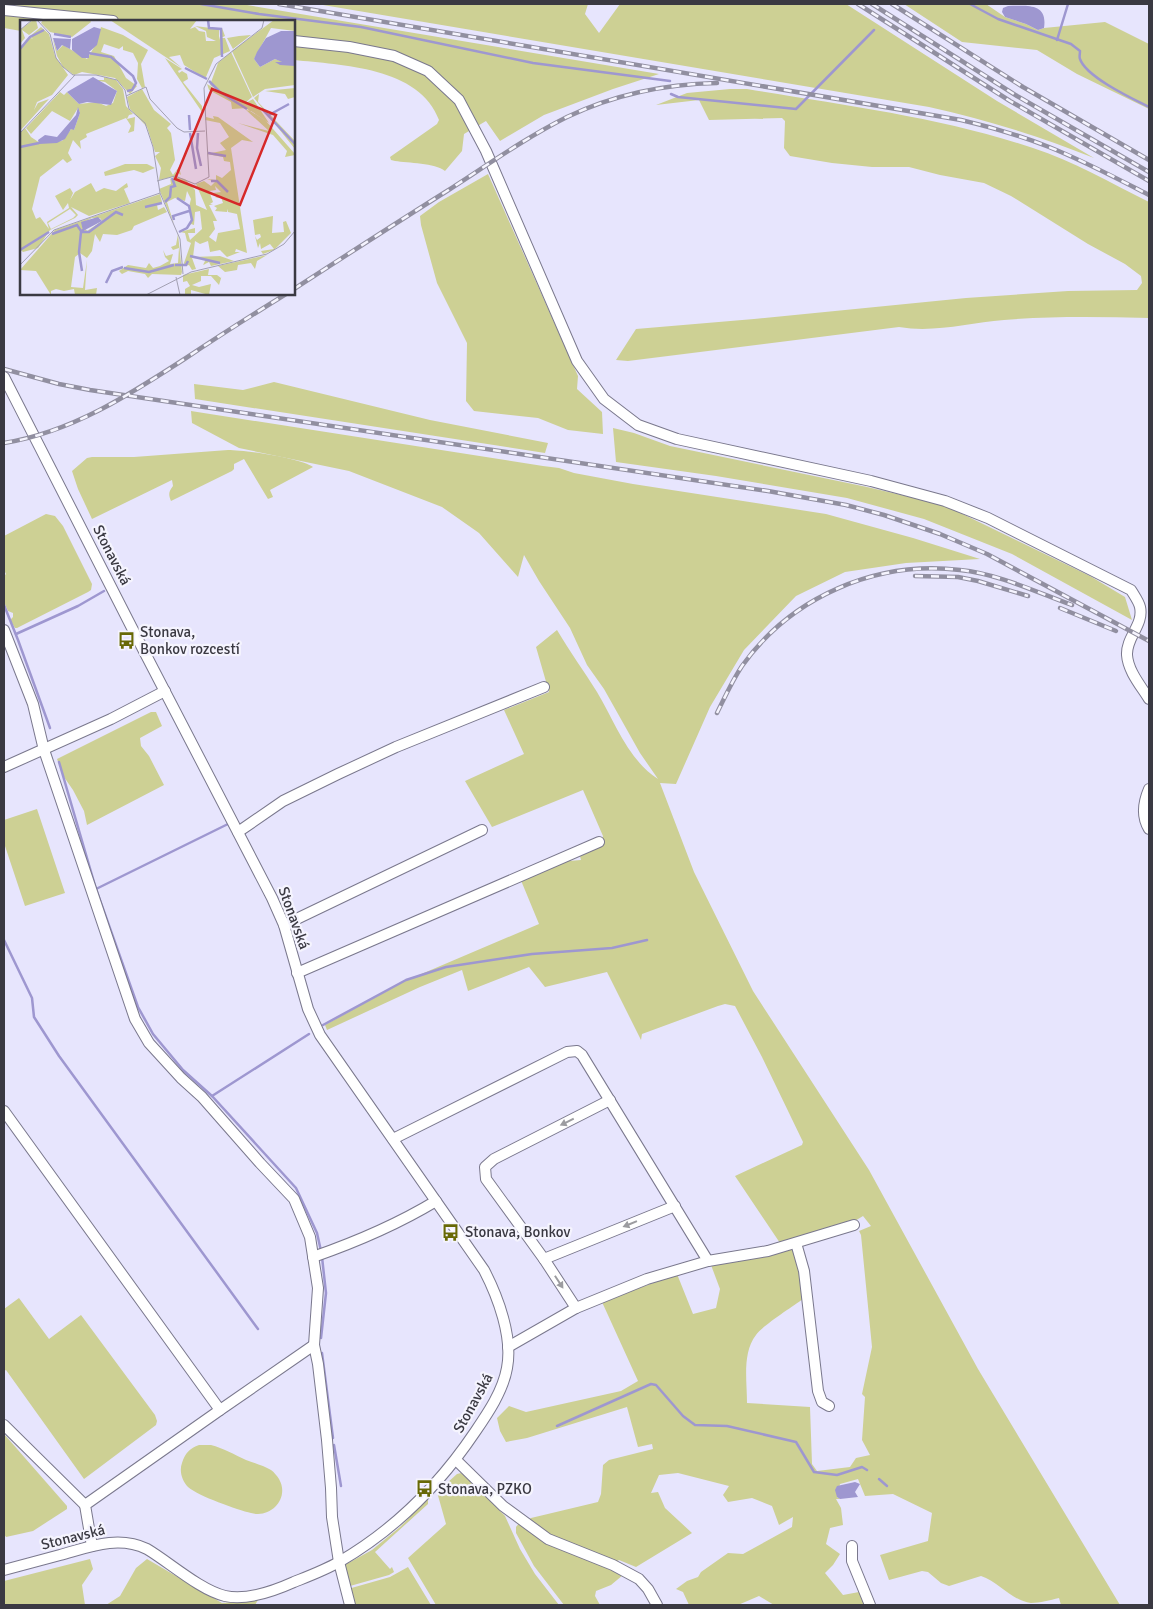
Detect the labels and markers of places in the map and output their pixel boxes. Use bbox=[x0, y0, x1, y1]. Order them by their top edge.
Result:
place label: Stonava, Bonkov rozcestí bbox=[140, 623, 240, 658]
bus stop icon: Stonava, Bonkov rozcestí bbox=[116, 631, 136, 651]
bus stop icon: Stonava, Bonkov bbox=[441, 1222, 461, 1242]
place label: Stonava, Bonkov bbox=[465, 1223, 570, 1241]
bus stop icon: Stonava, PZKO bbox=[414, 1479, 434, 1499]
place label: Stonava, PZKO bbox=[438, 1480, 532, 1498]

